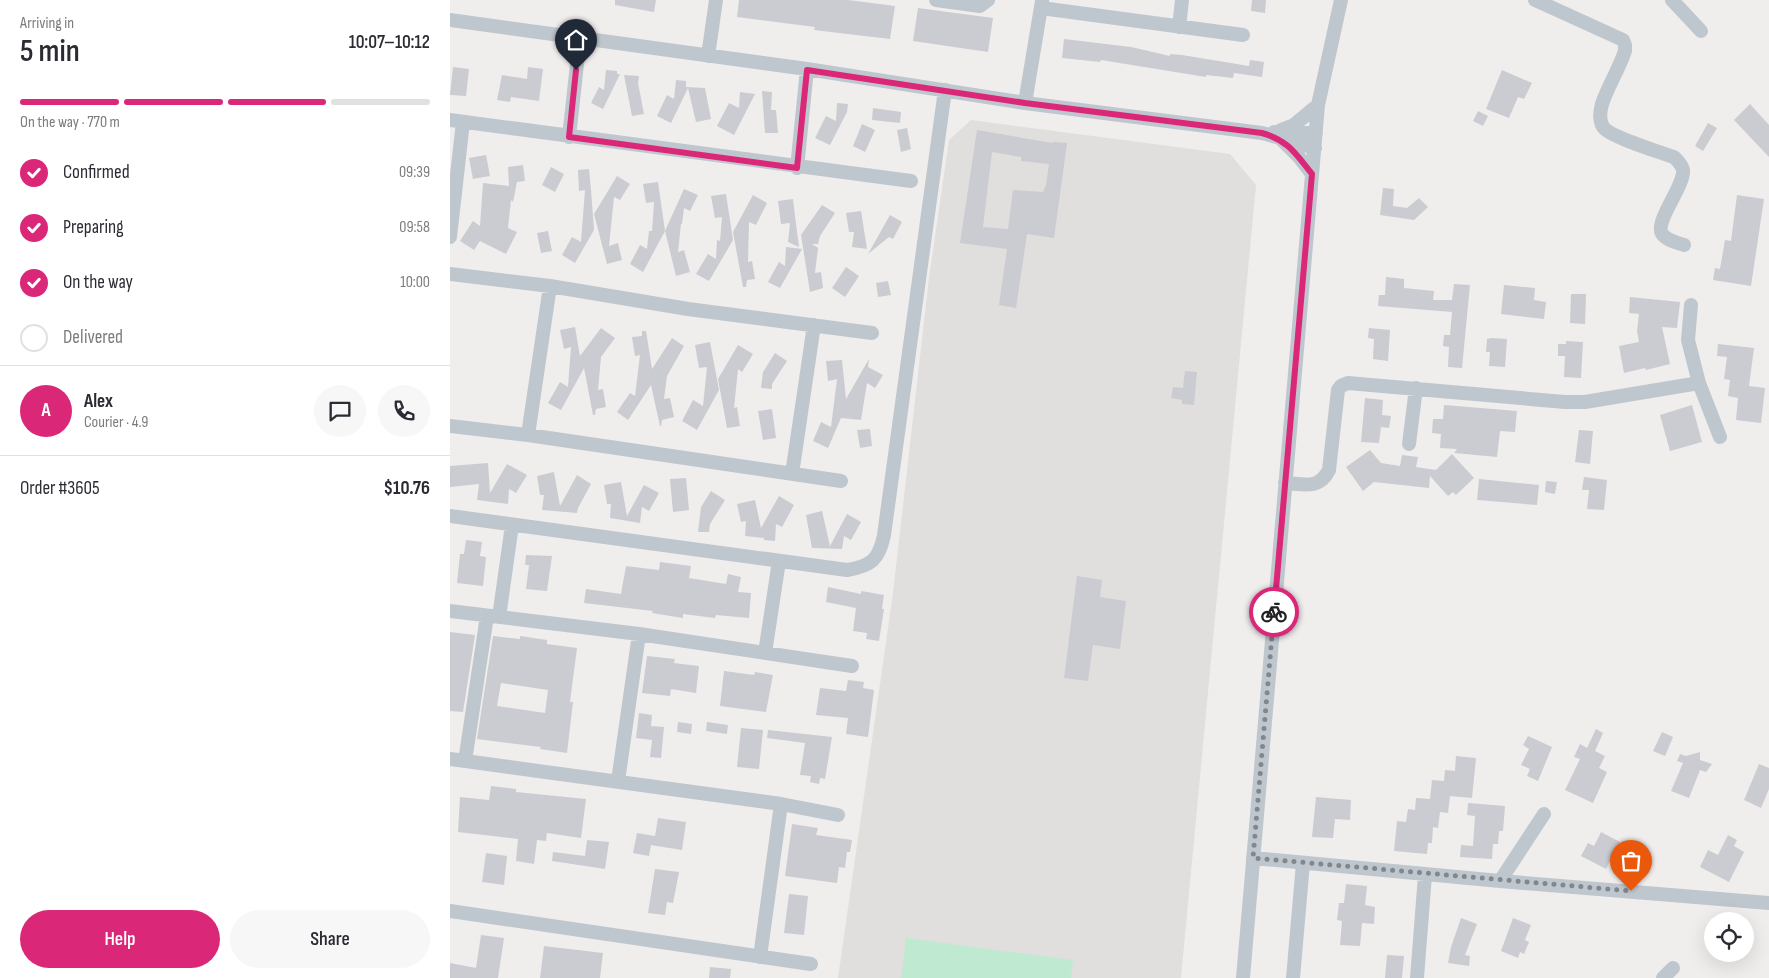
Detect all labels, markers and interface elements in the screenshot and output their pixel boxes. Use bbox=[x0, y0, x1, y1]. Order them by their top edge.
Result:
text: Arriving in bbox=[20, 14, 74, 33]
pin bbox=[555, 19, 597, 70]
icon: home bbox=[562, 26, 590, 54]
text: 10:07–10:12 bbox=[349, 31, 430, 54]
text: 5 min bbox=[20, 32, 80, 71]
text: On the way · 770 m bbox=[20, 113, 120, 132]
icon: check bbox=[20, 159, 48, 187]
text: Confirmed bbox=[63, 161, 130, 184]
text: 09:39 bbox=[399, 163, 430, 182]
icon: check bbox=[20, 214, 48, 242]
text: Preparing bbox=[63, 216, 124, 239]
text: 09:58 bbox=[399, 218, 430, 237]
icon: check bbox=[20, 269, 48, 297]
text: On the way bbox=[63, 271, 133, 294]
text: 10:00 bbox=[400, 273, 430, 292]
text: Delivered bbox=[63, 326, 123, 349]
button: chat bbox=[314, 385, 366, 437]
button: phone bbox=[378, 385, 430, 437]
text: Alex bbox=[84, 390, 113, 413]
text: A bbox=[41, 399, 51, 422]
text: Courier · 4.9 bbox=[84, 413, 148, 432]
text: Order #3605 bbox=[20, 477, 100, 500]
text: $10.76 bbox=[383, 477, 430, 500]
courier bbox=[1249, 587, 1299, 637]
icon: bike bbox=[1260, 598, 1288, 626]
pin bbox=[1610, 840, 1652, 891]
icon: bag bbox=[1617, 847, 1645, 875]
button: Help bbox=[20, 910, 220, 968]
button: Share bbox=[230, 910, 430, 968]
map controls bbox=[1704, 912, 1754, 962]
button: locate bbox=[1704, 912, 1754, 962]

